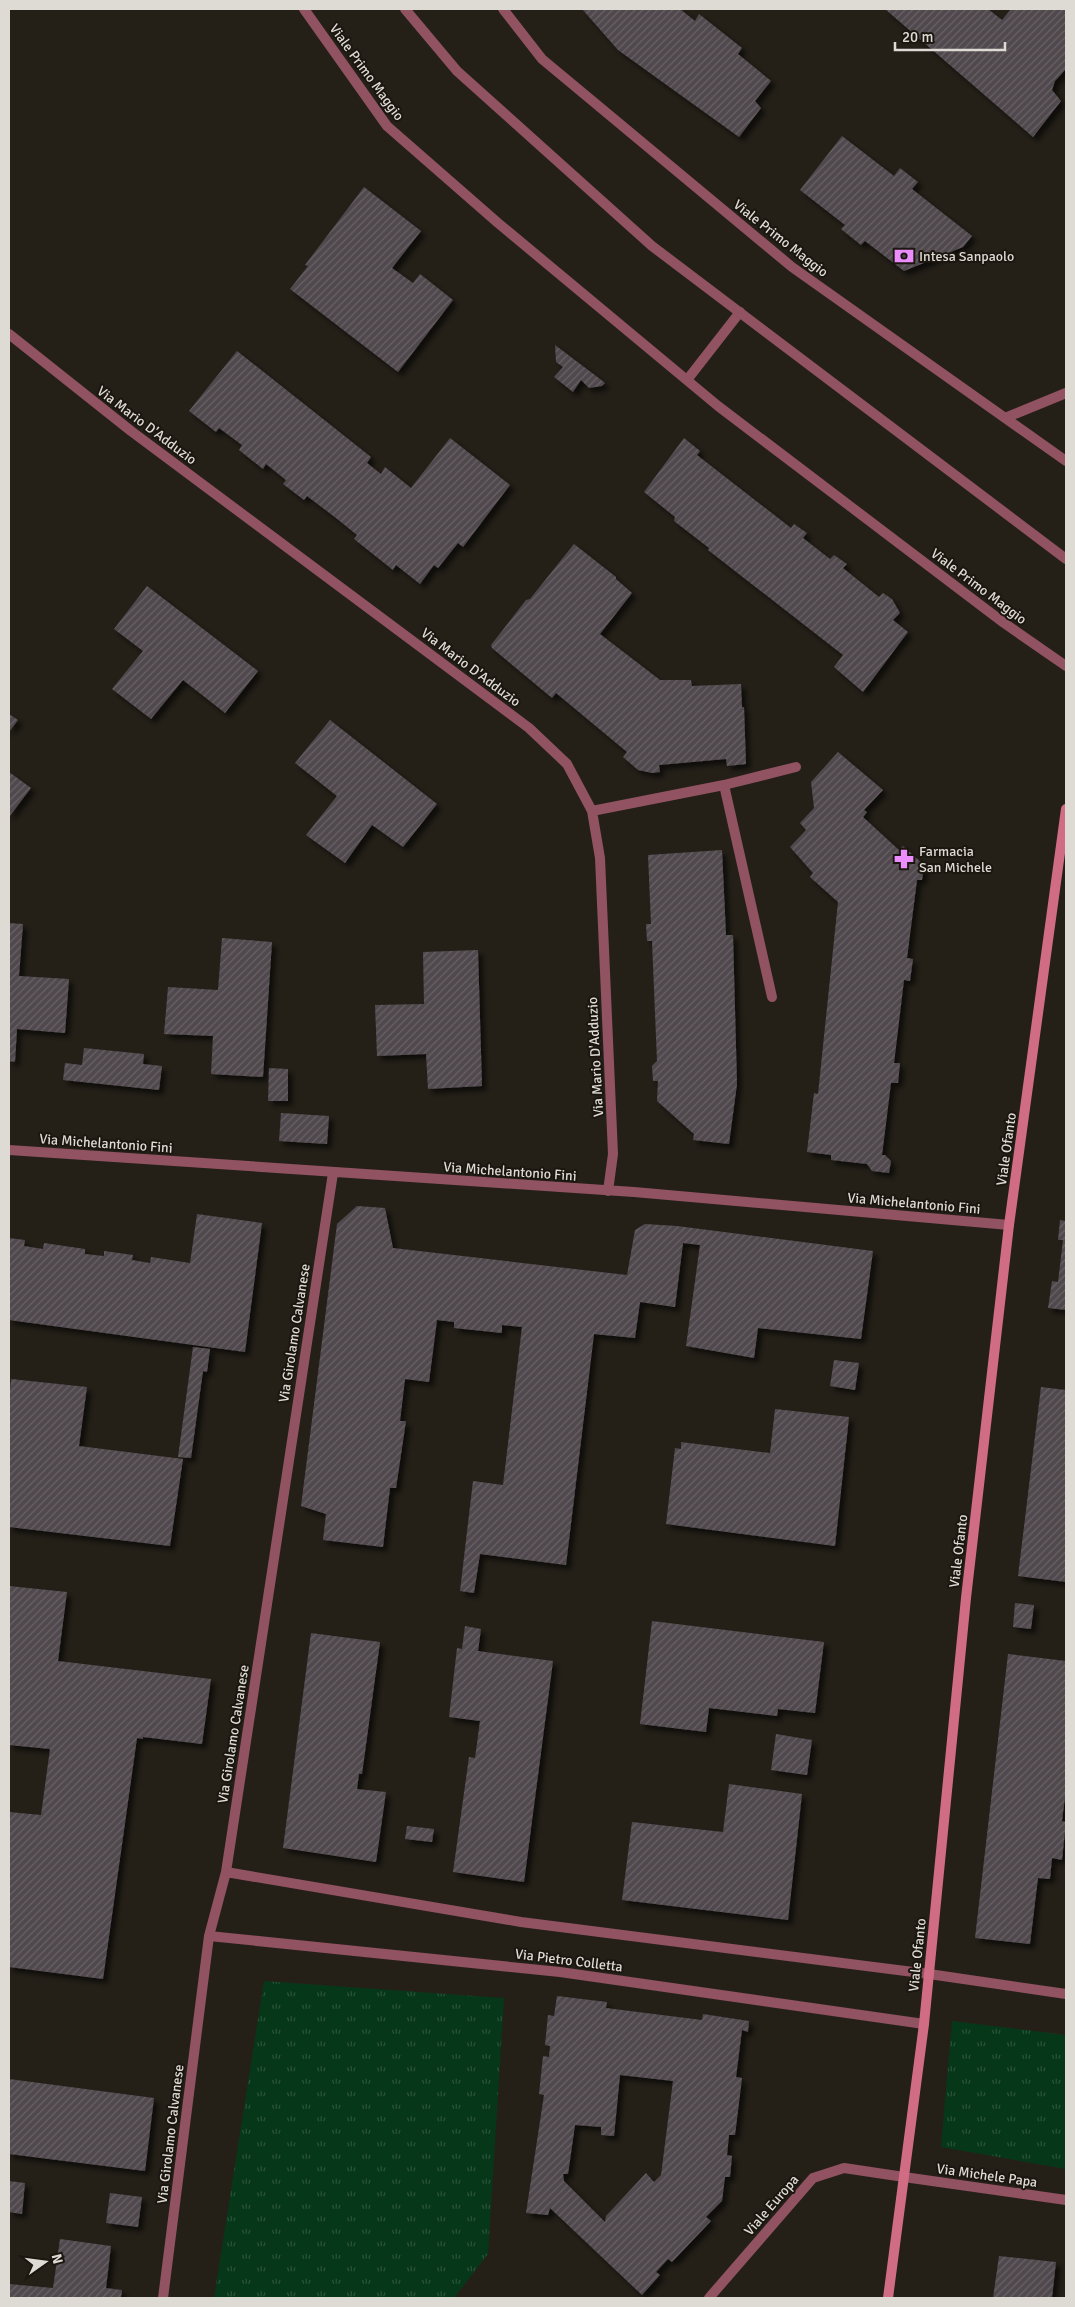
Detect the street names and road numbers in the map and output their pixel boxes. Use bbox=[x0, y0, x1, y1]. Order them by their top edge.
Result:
street label: Viale Primo Maggio bbox=[326, 21, 407, 124]
street label: Viale Primo Maggio bbox=[730, 196, 831, 281]
street label: Via Mario D'Adduzio bbox=[94, 382, 200, 468]
street label: Viale Primo Maggio bbox=[927, 545, 1030, 628]
street label: Via Mario D'Adduzio bbox=[418, 624, 524, 710]
street label: Via Mario D'Adduzio bbox=[584, 997, 607, 1117]
street label: Viale Ofanto bbox=[993, 1111, 1020, 1187]
street label: Via Michelantonio Fini bbox=[39, 1130, 173, 1157]
street label: Via Michelantonio Fini bbox=[443, 1158, 577, 1185]
street label: Via Michelantonio Fini bbox=[847, 1189, 981, 1218]
street label: Via Girolamo Calvanese bbox=[275, 1262, 314, 1404]
street label: Viale Ofanto bbox=[946, 1513, 971, 1589]
street label: Via Girolamo Calvanese bbox=[214, 1663, 253, 1805]
street label: Viale Ofanto bbox=[905, 1917, 930, 1993]
street label: Via Pietro Colletta bbox=[514, 1945, 624, 1976]
street label: Via Girolamo Calvanese bbox=[154, 2063, 187, 2205]
street label: Via Michele Papa bbox=[935, 2160, 1038, 2191]
street label: Viale Europa bbox=[740, 2171, 802, 2239]

